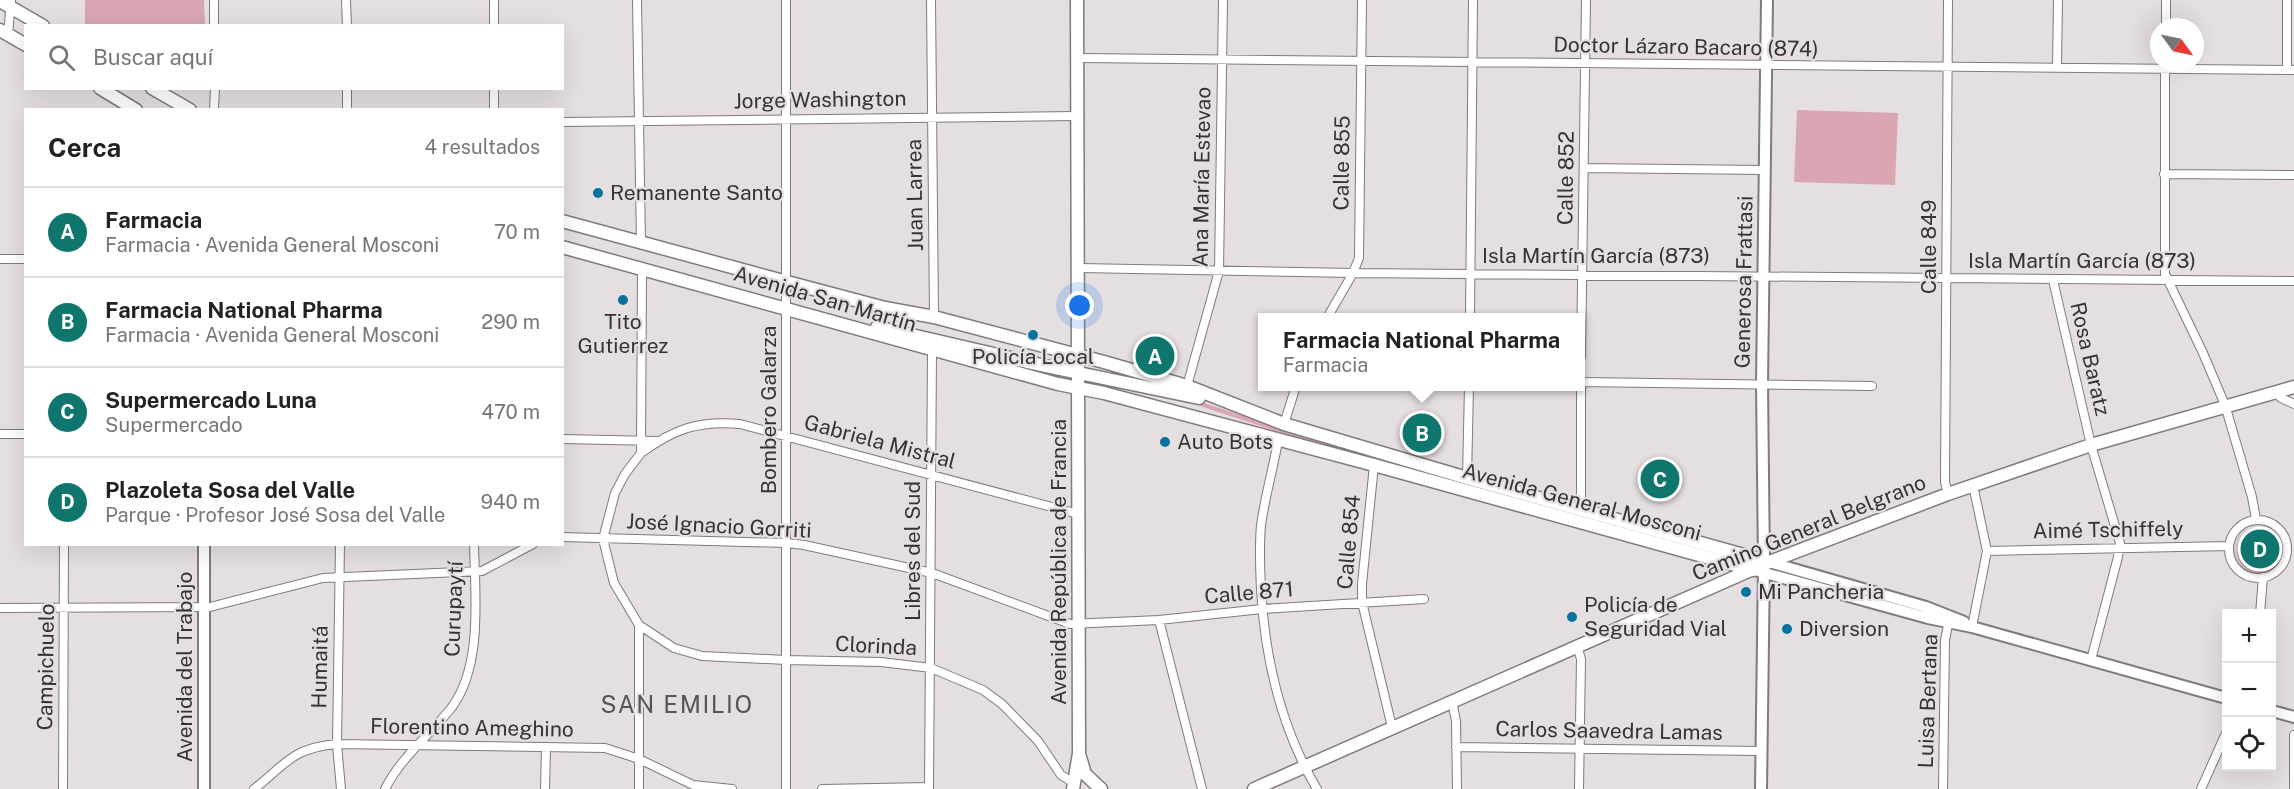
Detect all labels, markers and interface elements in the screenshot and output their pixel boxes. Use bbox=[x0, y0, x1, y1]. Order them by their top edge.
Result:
north arrow bbox=[2150, 18, 2204, 72]
search box bbox=[24, 24, 564, 90]
street label: Doctor Lázaro Bacaro (874) bbox=[1553, 32, 1819, 61]
icon: search bbox=[45, 41, 78, 74]
text: Buscar aquí bbox=[93, 44, 213, 70]
street label: Jorge Washington bbox=[733, 85, 907, 114]
street label: Ana María Estevao bbox=[1187, 87, 1216, 267]
street label: Calle 855 bbox=[1328, 115, 1355, 211]
street label: Calle 852 bbox=[1552, 131, 1579, 225]
text: Cerca bbox=[48, 132, 121, 163]
text: 4 resultados bbox=[424, 135, 540, 159]
street label: Juan Larrea bbox=[901, 139, 928, 251]
place label: Remanente Santo bbox=[610, 180, 783, 205]
marker: Remanente Santo bbox=[591, 186, 605, 200]
street label: Generosa Frattasi bbox=[1729, 196, 1758, 368]
street label: Calle 849 bbox=[1916, 200, 1941, 294]
text: Farmacia bbox=[105, 207, 202, 233]
text: A bbox=[60, 220, 75, 244]
text: 70 m bbox=[494, 220, 540, 244]
text: Farmacia · Avenida General Mosconi bbox=[105, 233, 439, 257]
street label: Isla Martín García (873) bbox=[1482, 243, 1710, 268]
street label: Isla Martín García (873) bbox=[1968, 248, 2196, 273]
street label: Avenida San Martín bbox=[731, 260, 919, 337]
your location bbox=[1065, 291, 1094, 320]
marker: Tito Gutierrez bbox=[616, 293, 630, 307]
text: Farmacia National Pharma bbox=[105, 297, 383, 323]
street label: Rosa Baratz bbox=[2065, 300, 2116, 418]
place label: Tito Gutierrez bbox=[578, 309, 668, 358]
text: B bbox=[61, 310, 74, 334]
text: 290 m bbox=[481, 310, 540, 334]
popup bbox=[1258, 313, 1585, 391]
text: Farmacia · Avenida General Mosconi bbox=[105, 323, 439, 347]
street label: Bombero Galarza bbox=[756, 326, 781, 494]
text: Farmacia National Pharma bbox=[1283, 327, 1560, 353]
marker: Policía Local bbox=[1026, 328, 1040, 342]
pin: A bbox=[1136, 334, 1174, 378]
place label: Policía Local bbox=[972, 344, 1094, 369]
text: Farmacia bbox=[1283, 353, 1368, 377]
text: Supermercado Luna bbox=[105, 387, 317, 413]
text: C bbox=[60, 400, 75, 424]
text: 470 m bbox=[481, 400, 540, 424]
street label: Gabriela Mistral bbox=[802, 409, 959, 474]
pin: B bbox=[1402, 410, 1442, 456]
text: Supermercado bbox=[105, 413, 243, 437]
street label: Avenida República de Francia bbox=[1046, 419, 1071, 705]
place label: Auto Bots bbox=[1177, 429, 1273, 454]
marker: Auto Bots bbox=[1158, 435, 1172, 449]
pin: C bbox=[1640, 456, 1680, 502]
street label: Avenida General Mosconi bbox=[1460, 458, 1704, 545]
street label: Camino General Belgrano bbox=[1688, 469, 1929, 586]
text: Plazoleta Sosa del Valle bbox=[105, 477, 355, 503]
street label: Libres del Sud bbox=[900, 481, 925, 621]
text: D bbox=[60, 490, 75, 514]
text: 940 m bbox=[481, 490, 540, 514]
street label: Calle 854 bbox=[1332, 494, 1365, 590]
text: Parque · Profesor José Sosa del Valle bbox=[105, 503, 445, 527]
street label: José Ignacio Gorriti bbox=[626, 508, 812, 543]
street label: Aimé Tschiffely bbox=[2032, 516, 2184, 543]
pin: D bbox=[2240, 526, 2280, 572]
street label: Curupaytí bbox=[439, 560, 468, 657]
street label: Avenida del Trabajo bbox=[172, 572, 197, 762]
street label: Calle 871 bbox=[1203, 576, 1295, 609]
place label: Mi Pancheria bbox=[1758, 579, 1884, 604]
marker: Mi Pancheria bbox=[1739, 585, 1753, 599]
place label: Policía de Seguridad Vial bbox=[1584, 592, 1727, 641]
street label: Campichuelo bbox=[32, 603, 59, 731]
map controls bbox=[2222, 609, 2276, 771]
button: + bbox=[2222, 609, 2276, 663]
marker: Policía de Seguridad Vial bbox=[1565, 610, 1579, 624]
place label: Diversion bbox=[1799, 616, 1889, 641]
marker: Diversion bbox=[1780, 622, 1794, 636]
street label: Humaitá bbox=[306, 625, 333, 709]
street label: Clorinda bbox=[834, 631, 918, 660]
street label: Luisa Bertana bbox=[1913, 633, 1942, 769]
button: − bbox=[2222, 663, 2276, 717]
district label: SAN EMILIO bbox=[600, 690, 754, 718]
street label: Florentino Ameghino bbox=[370, 713, 574, 742]
street label: Carlos Saavedra Lamas bbox=[1495, 716, 1723, 745]
button: locate bbox=[2222, 717, 2276, 771]

